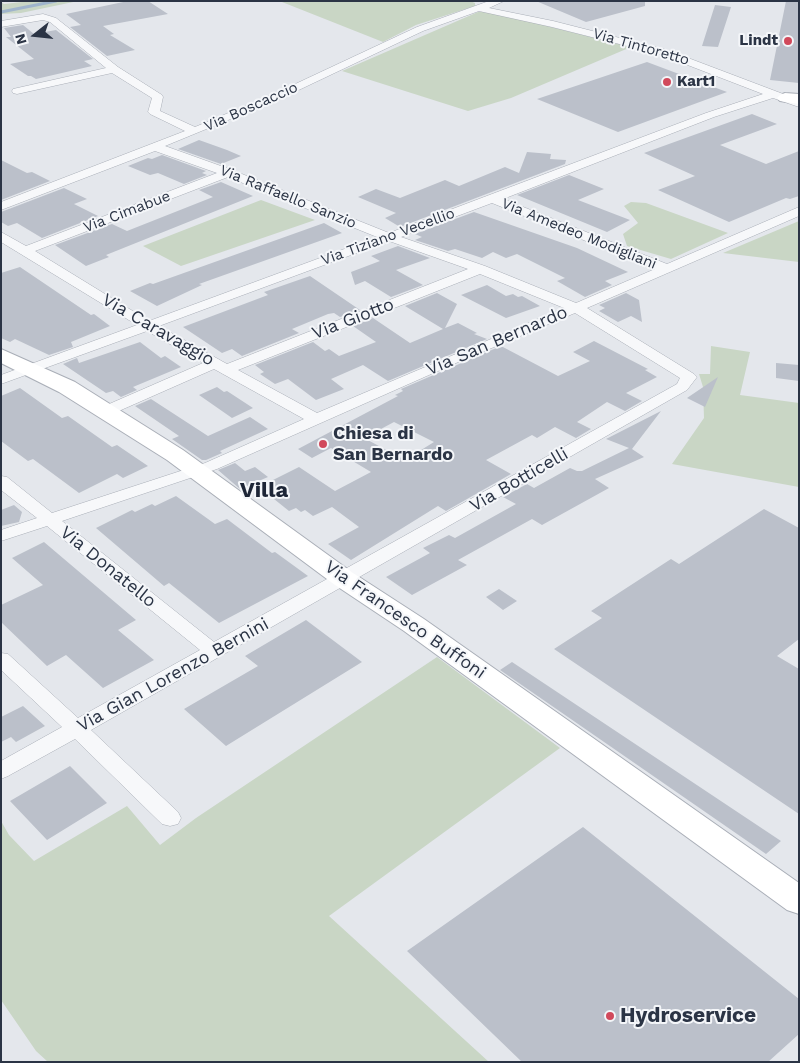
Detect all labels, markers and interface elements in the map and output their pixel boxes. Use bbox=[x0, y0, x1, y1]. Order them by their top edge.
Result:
north arrow bbox=[10, 10, 60, 60]
street label: Via Tintoretto bbox=[591, 25, 691, 69]
text: N bbox=[11, 32, 30, 46]
place label: Lindt bbox=[739, 32, 778, 50]
marker: Lindt bbox=[782, 35, 794, 47]
place label: Kart1 bbox=[677, 73, 715, 91]
marker: Kart1 bbox=[661, 76, 673, 88]
street label: Via Boscaccio bbox=[201, 78, 301, 136]
street label: Via Raffaello Sanzio bbox=[217, 161, 359, 233]
street label: Via Cimabue bbox=[81, 187, 173, 237]
street label: Via Amedeo Modigliani bbox=[499, 195, 659, 273]
street label: Via Tiziano Vecellio bbox=[319, 204, 457, 270]
street label: Via Caravaggio bbox=[98, 289, 218, 371]
street label: Via Giotto bbox=[309, 294, 397, 344]
street label: Via San Bernardo bbox=[423, 301, 571, 381]
place label: Chiesa di San Bernardo bbox=[333, 423, 453, 466]
marker: Chiesa di San Bernardo bbox=[317, 438, 329, 450]
street label: Via Botticelli bbox=[466, 443, 572, 517]
district label: Villa bbox=[240, 478, 288, 504]
street label: Via Donatello bbox=[56, 522, 160, 612]
street label: Via Francesco Buffoni bbox=[320, 556, 490, 684]
street label: Via Gian Lorenzo Bernini bbox=[73, 613, 273, 737]
place label: Hydroservice bbox=[620, 1003, 756, 1029]
marker: Hydroservice bbox=[604, 1010, 616, 1022]

